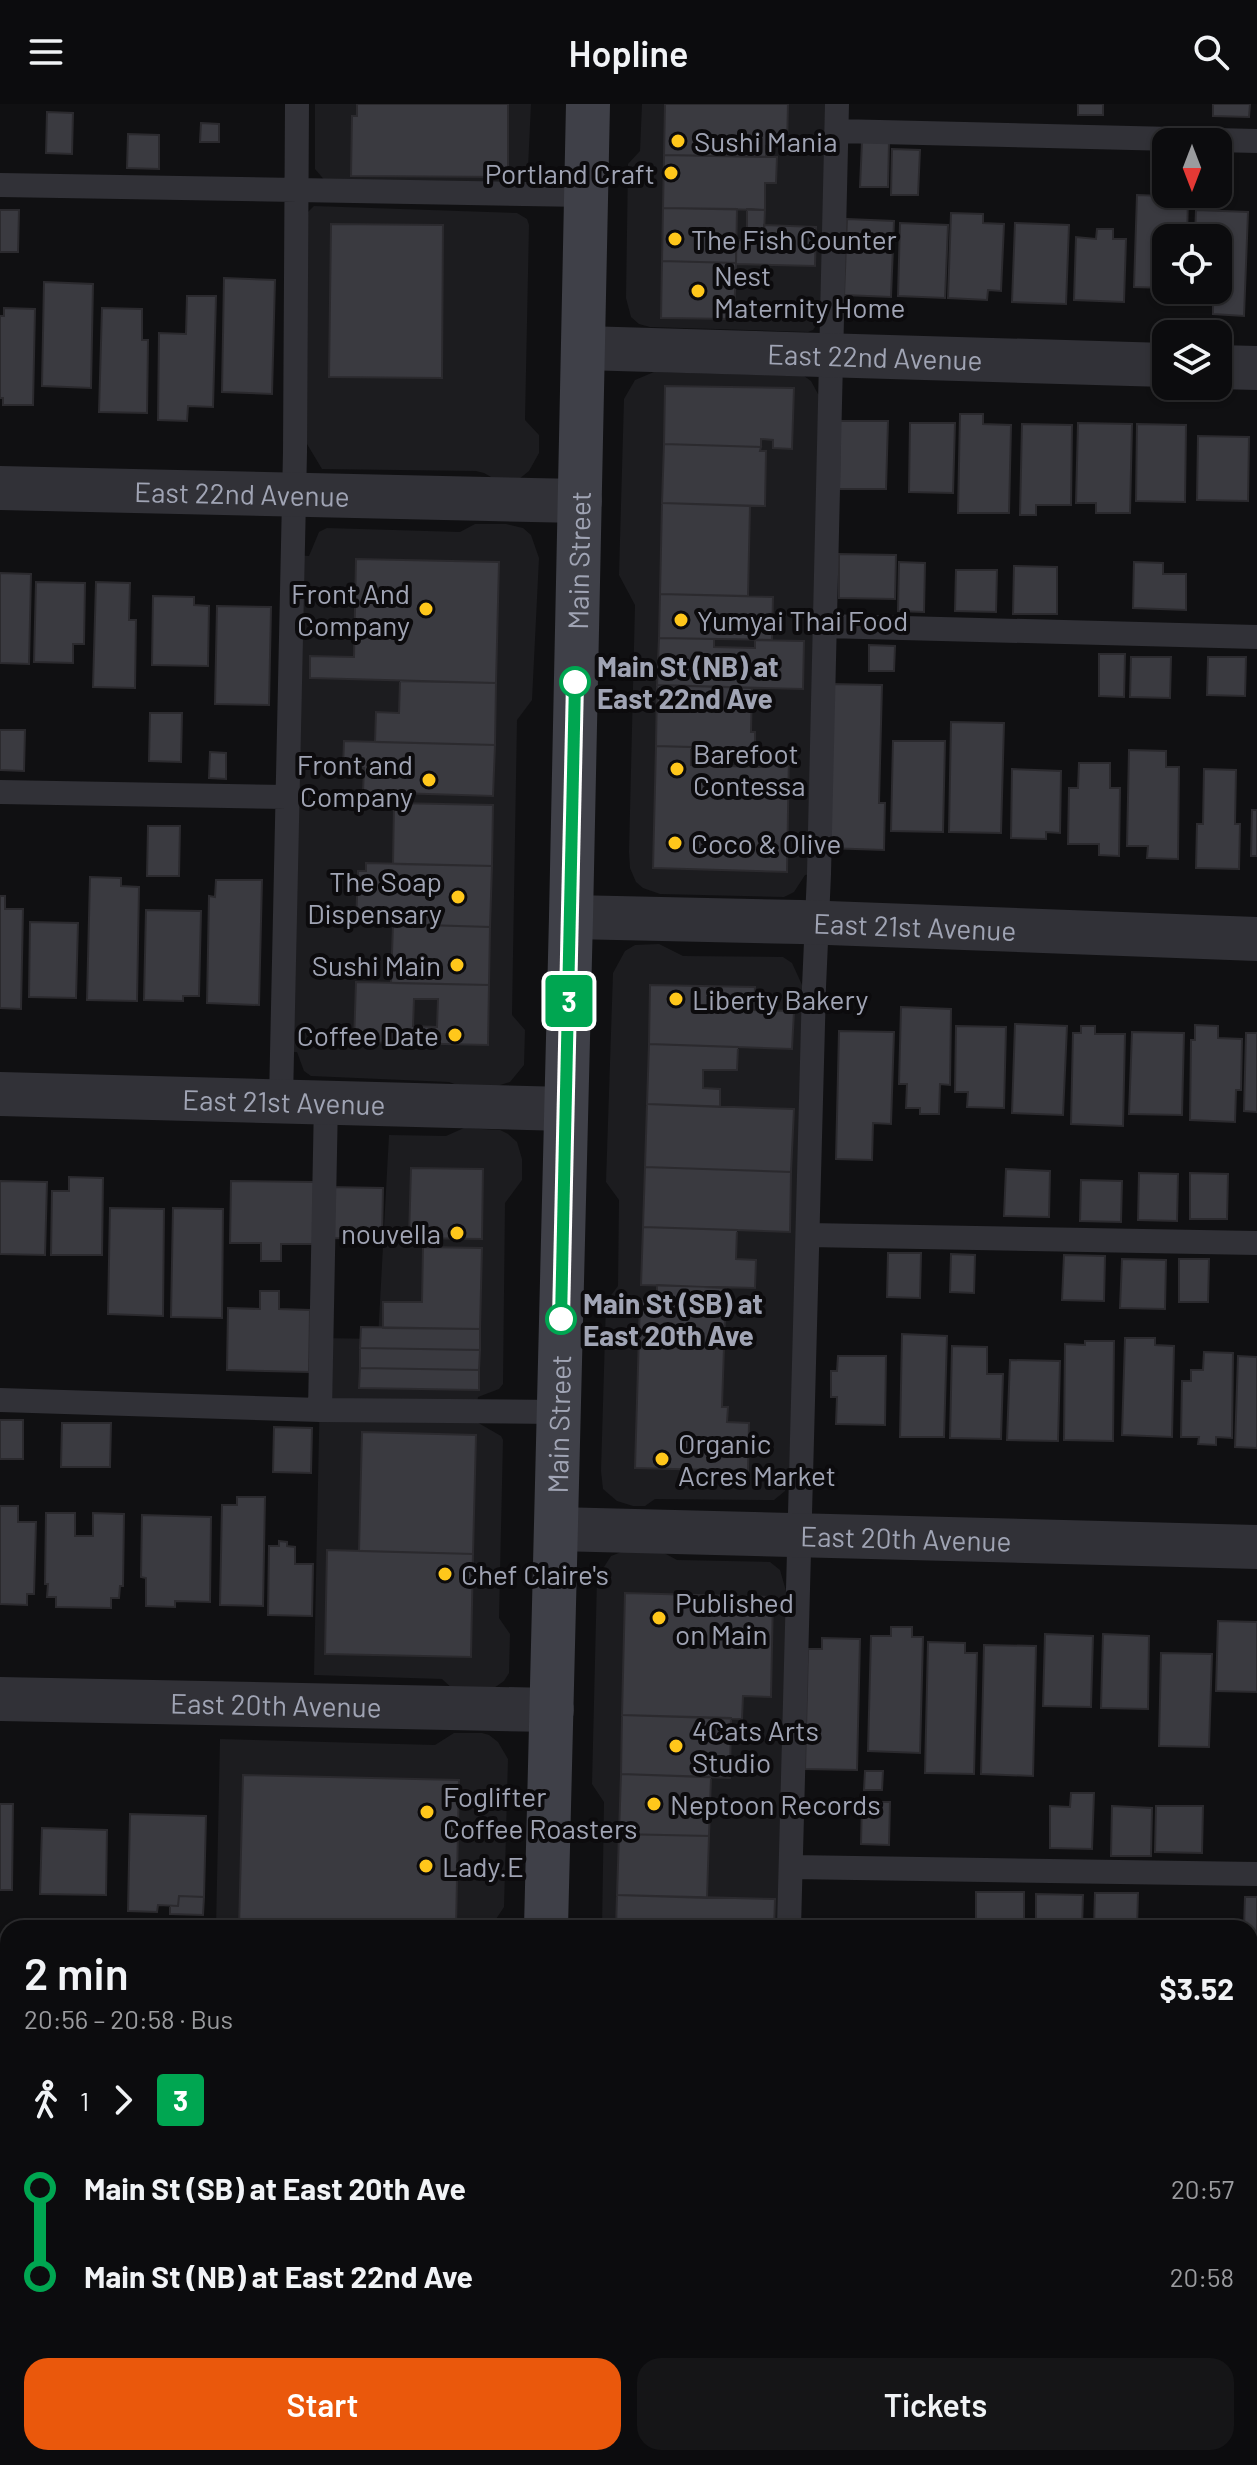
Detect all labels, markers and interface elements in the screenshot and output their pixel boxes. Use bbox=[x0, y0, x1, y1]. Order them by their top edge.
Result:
icon: menu bbox=[24, 30, 68, 74]
icon: search bbox=[1189, 30, 1233, 74]
text: Hopline bbox=[569, 31, 688, 74]
place label: Sushi Mania bbox=[694, 124, 838, 158]
north arrow bbox=[1152, 128, 1232, 208]
map controls bbox=[1152, 128, 1232, 400]
marker: Sushi Mania bbox=[669, 132, 687, 150]
place label: Portland Craft bbox=[485, 156, 655, 190]
marker: Portland Craft bbox=[662, 164, 680, 182]
place label: The Fish Counter bbox=[691, 222, 897, 256]
button: locate bbox=[1152, 224, 1232, 304]
marker: The Fish Counter bbox=[666, 230, 684, 248]
place label: Nest Maternity Home bbox=[714, 258, 906, 324]
marker: Nest Maternity Home bbox=[689, 282, 707, 300]
button: layers bbox=[1152, 320, 1232, 400]
street label: East 22nd Avenue bbox=[767, 336, 983, 377]
street label: East 22nd Avenue bbox=[134, 474, 350, 513]
street label: Main Street bbox=[560, 491, 597, 630]
place label: Front And Company bbox=[291, 576, 410, 642]
marker: Front And Company bbox=[417, 600, 435, 618]
place label: Yumyai Thai Food bbox=[697, 603, 908, 637]
marker: Yumyai Thai Food bbox=[672, 611, 690, 629]
place label: Main St (NB) at East 22nd Ave bbox=[597, 649, 779, 715]
marker: Main St (NB) at East 22nd Ave bbox=[560, 667, 590, 697]
place label: Barefoot Contessa bbox=[693, 736, 806, 802]
place label: Front and Company bbox=[297, 747, 413, 813]
marker: Barefoot Contessa bbox=[668, 760, 686, 778]
marker: Front and Company bbox=[420, 771, 438, 789]
place label: Coco & Olive bbox=[691, 826, 841, 860]
marker: Coco & Olive bbox=[666, 834, 684, 852]
place label: The Soap Dispensary bbox=[307, 864, 442, 930]
marker: The Soap Dispensary bbox=[449, 888, 467, 906]
street label: East 21st Avenue bbox=[813, 905, 1017, 947]
place label: Sushi Main bbox=[312, 948, 441, 982]
marker: Sushi Main bbox=[448, 956, 466, 974]
line badge: 3 bbox=[543, 975, 595, 1027]
place label: Liberty Bakery bbox=[692, 982, 868, 1016]
text: 3 bbox=[561, 984, 577, 1018]
marker: Liberty Bakery bbox=[667, 990, 685, 1008]
place label: Coffee Date bbox=[297, 1018, 439, 1052]
marker: Coffee Date bbox=[446, 1026, 464, 1044]
street label: East 21st Avenue bbox=[182, 1082, 386, 1121]
place label: nouvella bbox=[341, 1216, 441, 1250]
marker: nouvella bbox=[448, 1224, 466, 1242]
place label: Main St (SB) at East 20th Ave bbox=[583, 1286, 763, 1352]
marker: Main St (SB) at East 20th Ave bbox=[546, 1304, 576, 1334]
street label: Main Street bbox=[540, 1354, 577, 1494]
place label: Organic Acres Market bbox=[678, 1426, 836, 1492]
marker: Organic Acres Market bbox=[653, 1450, 671, 1468]
street label: East 20th Avenue bbox=[800, 1518, 1012, 1558]
place label: Chef Claire's bbox=[461, 1557, 609, 1591]
marker: Chef Claire's bbox=[436, 1565, 454, 1583]
place label: Published on Main bbox=[675, 1585, 794, 1651]
marker: Published on Main bbox=[650, 1609, 668, 1627]
street label: East 20th Avenue bbox=[170, 1685, 382, 1724]
place label: 4Cats Arts Studio bbox=[692, 1713, 819, 1779]
marker: 4Cats Arts Studio bbox=[667, 1737, 685, 1755]
place label: Foglifter Coffee Roasters bbox=[443, 1779, 637, 1845]
place label: Neptoon Records bbox=[670, 1787, 881, 1821]
marker: Neptoon Records bbox=[645, 1795, 663, 1813]
marker: Foglifter Coffee Roasters bbox=[418, 1803, 436, 1821]
place label: Lady.E bbox=[442, 1849, 524, 1883]
marker: Lady.E bbox=[417, 1857, 435, 1875]
text: 2 min bbox=[24, 1946, 129, 1999]
text: $3.52 bbox=[1160, 1970, 1234, 2006]
text: 20:56 – 20:58 · Bus bbox=[24, 2003, 233, 2034]
icon: walk bbox=[24, 2078, 68, 2122]
icon: forward bbox=[101, 2078, 145, 2122]
text: 3 bbox=[173, 2083, 188, 2117]
text: 1 bbox=[80, 2085, 89, 2116]
text: Main St (SB) at East 20th Ave bbox=[84, 2170, 466, 2206]
text: 20:57 bbox=[1171, 2173, 1234, 2204]
text: Main St (NB) at East 22nd Ave bbox=[84, 2258, 473, 2294]
text: 20:58 bbox=[1170, 2261, 1234, 2292]
button: Start bbox=[24, 2358, 621, 2450]
button: Tickets bbox=[637, 2358, 1234, 2450]

